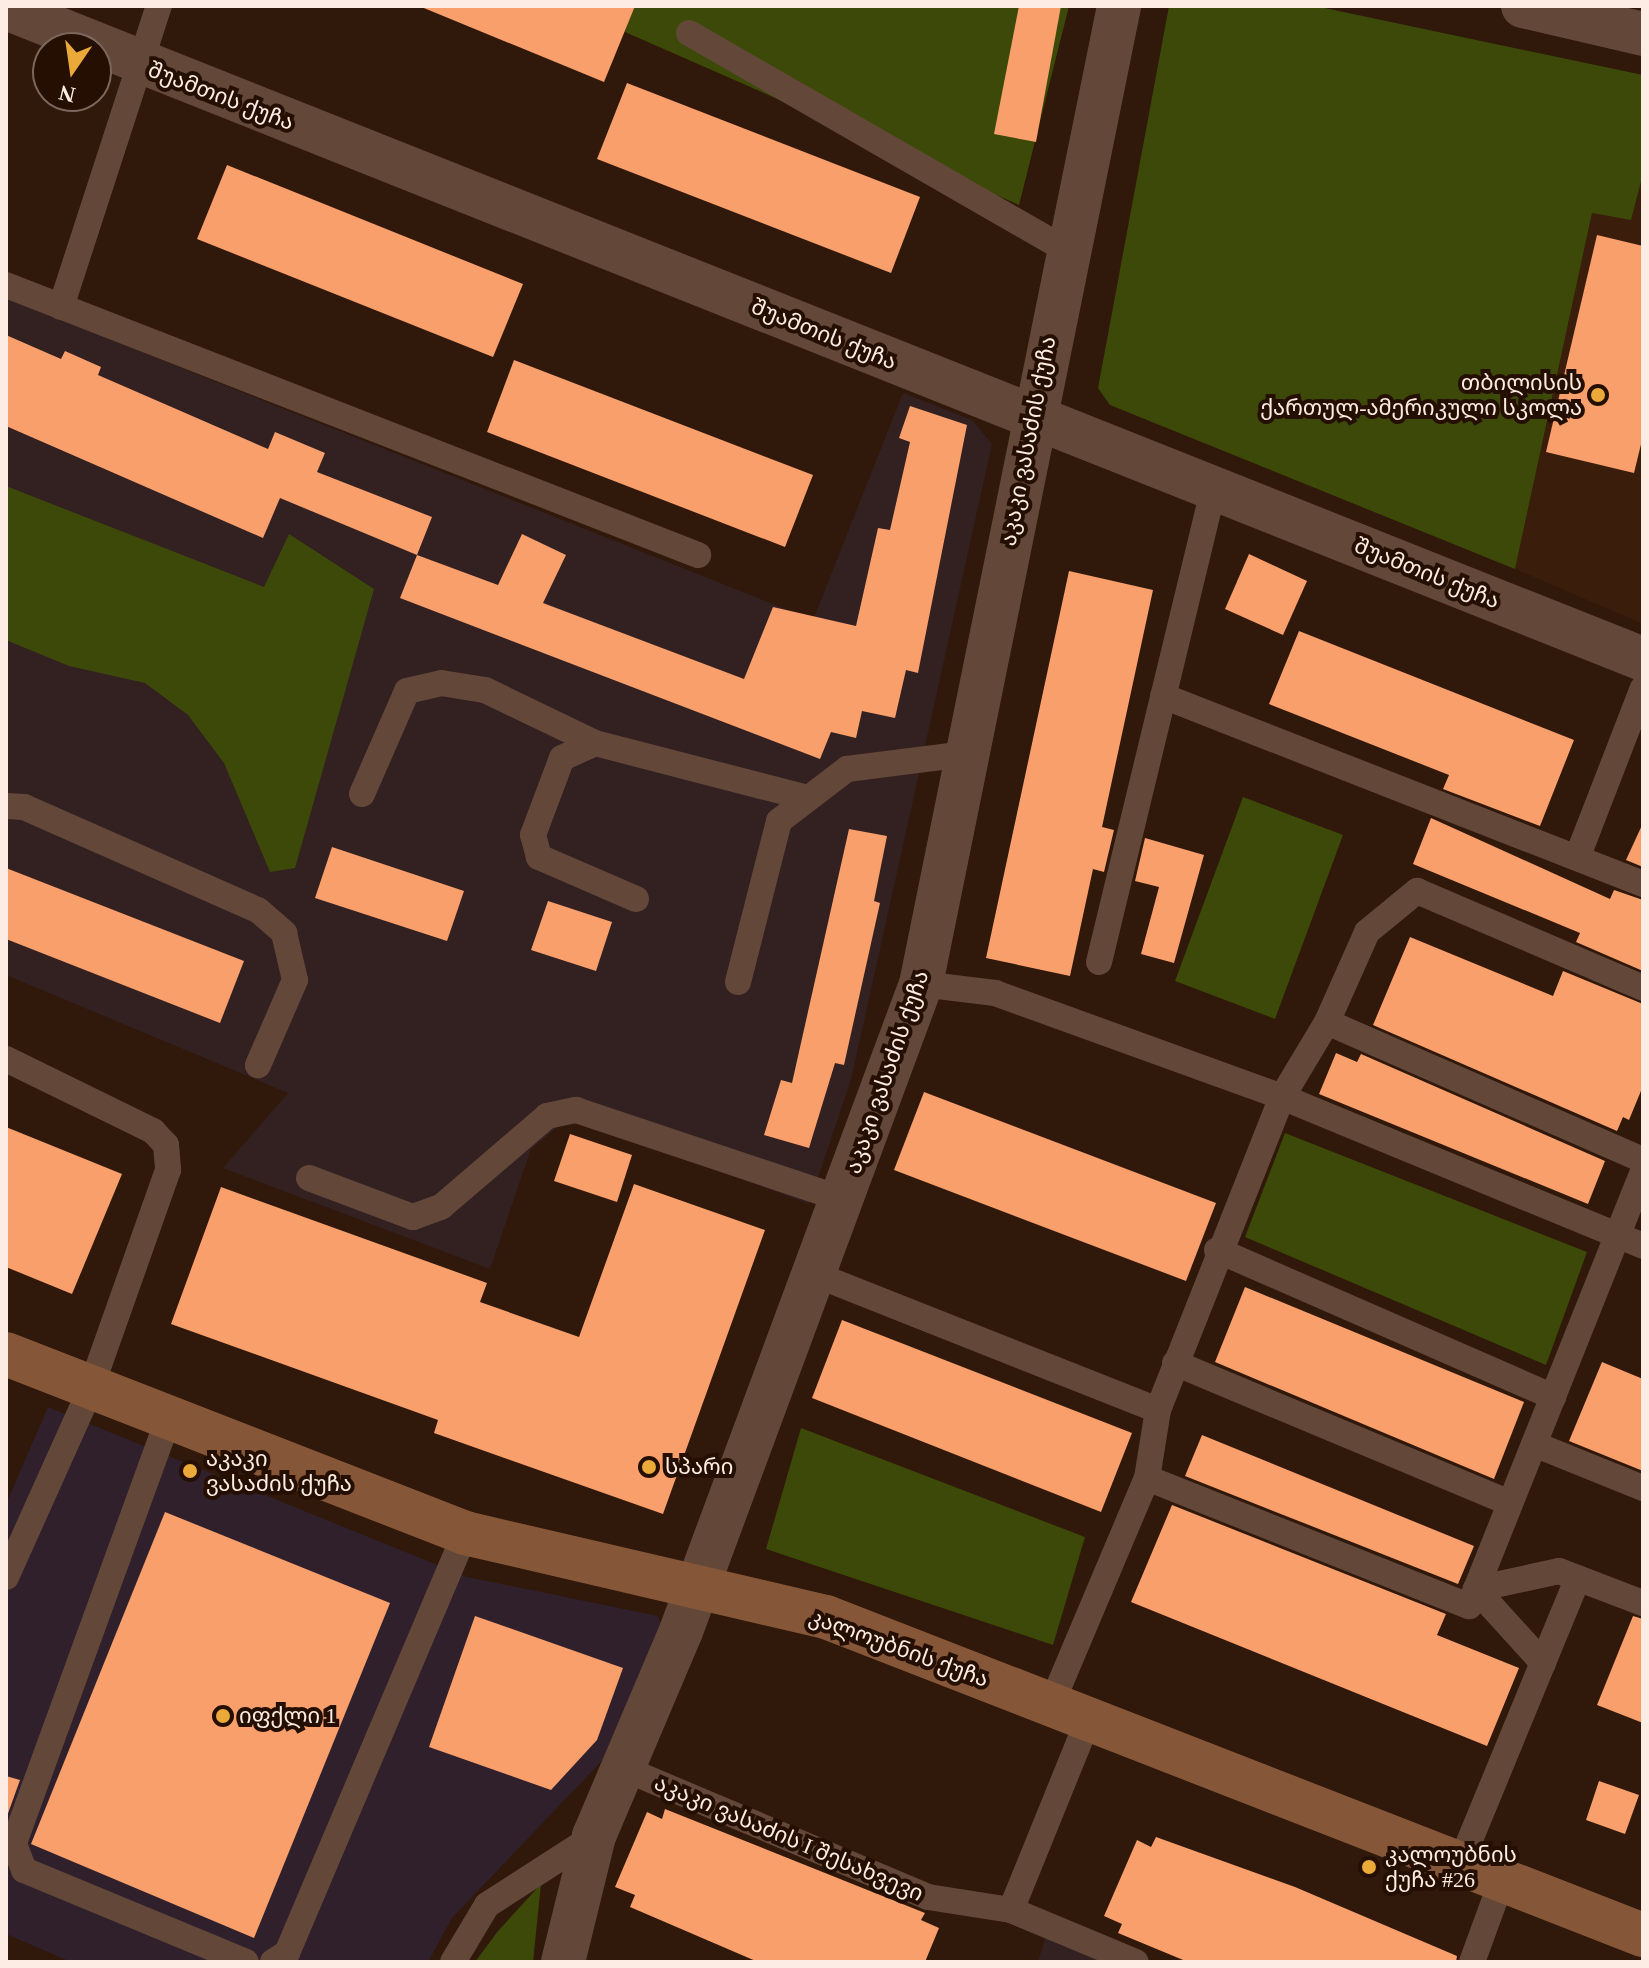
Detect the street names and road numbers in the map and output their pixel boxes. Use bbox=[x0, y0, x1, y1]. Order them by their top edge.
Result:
street label: შუამთის ქუჩა bbox=[144, 56, 298, 136]
street label: შუამთის ქუჩა bbox=[748, 293, 900, 375]
street label: აკაკი ვასაძის ქუჩა bbox=[995, 334, 1061, 548]
street label: შუამთის ქუჩა bbox=[1351, 532, 1503, 614]
street label: აკაკი ვასაძის ქუჩა bbox=[840, 967, 934, 1177]
street label: კალოუბნის ქუჩა bbox=[806, 1603, 992, 1693]
street label: აკაკი ვასაძის I შესახვევი bbox=[651, 1769, 927, 1907]

